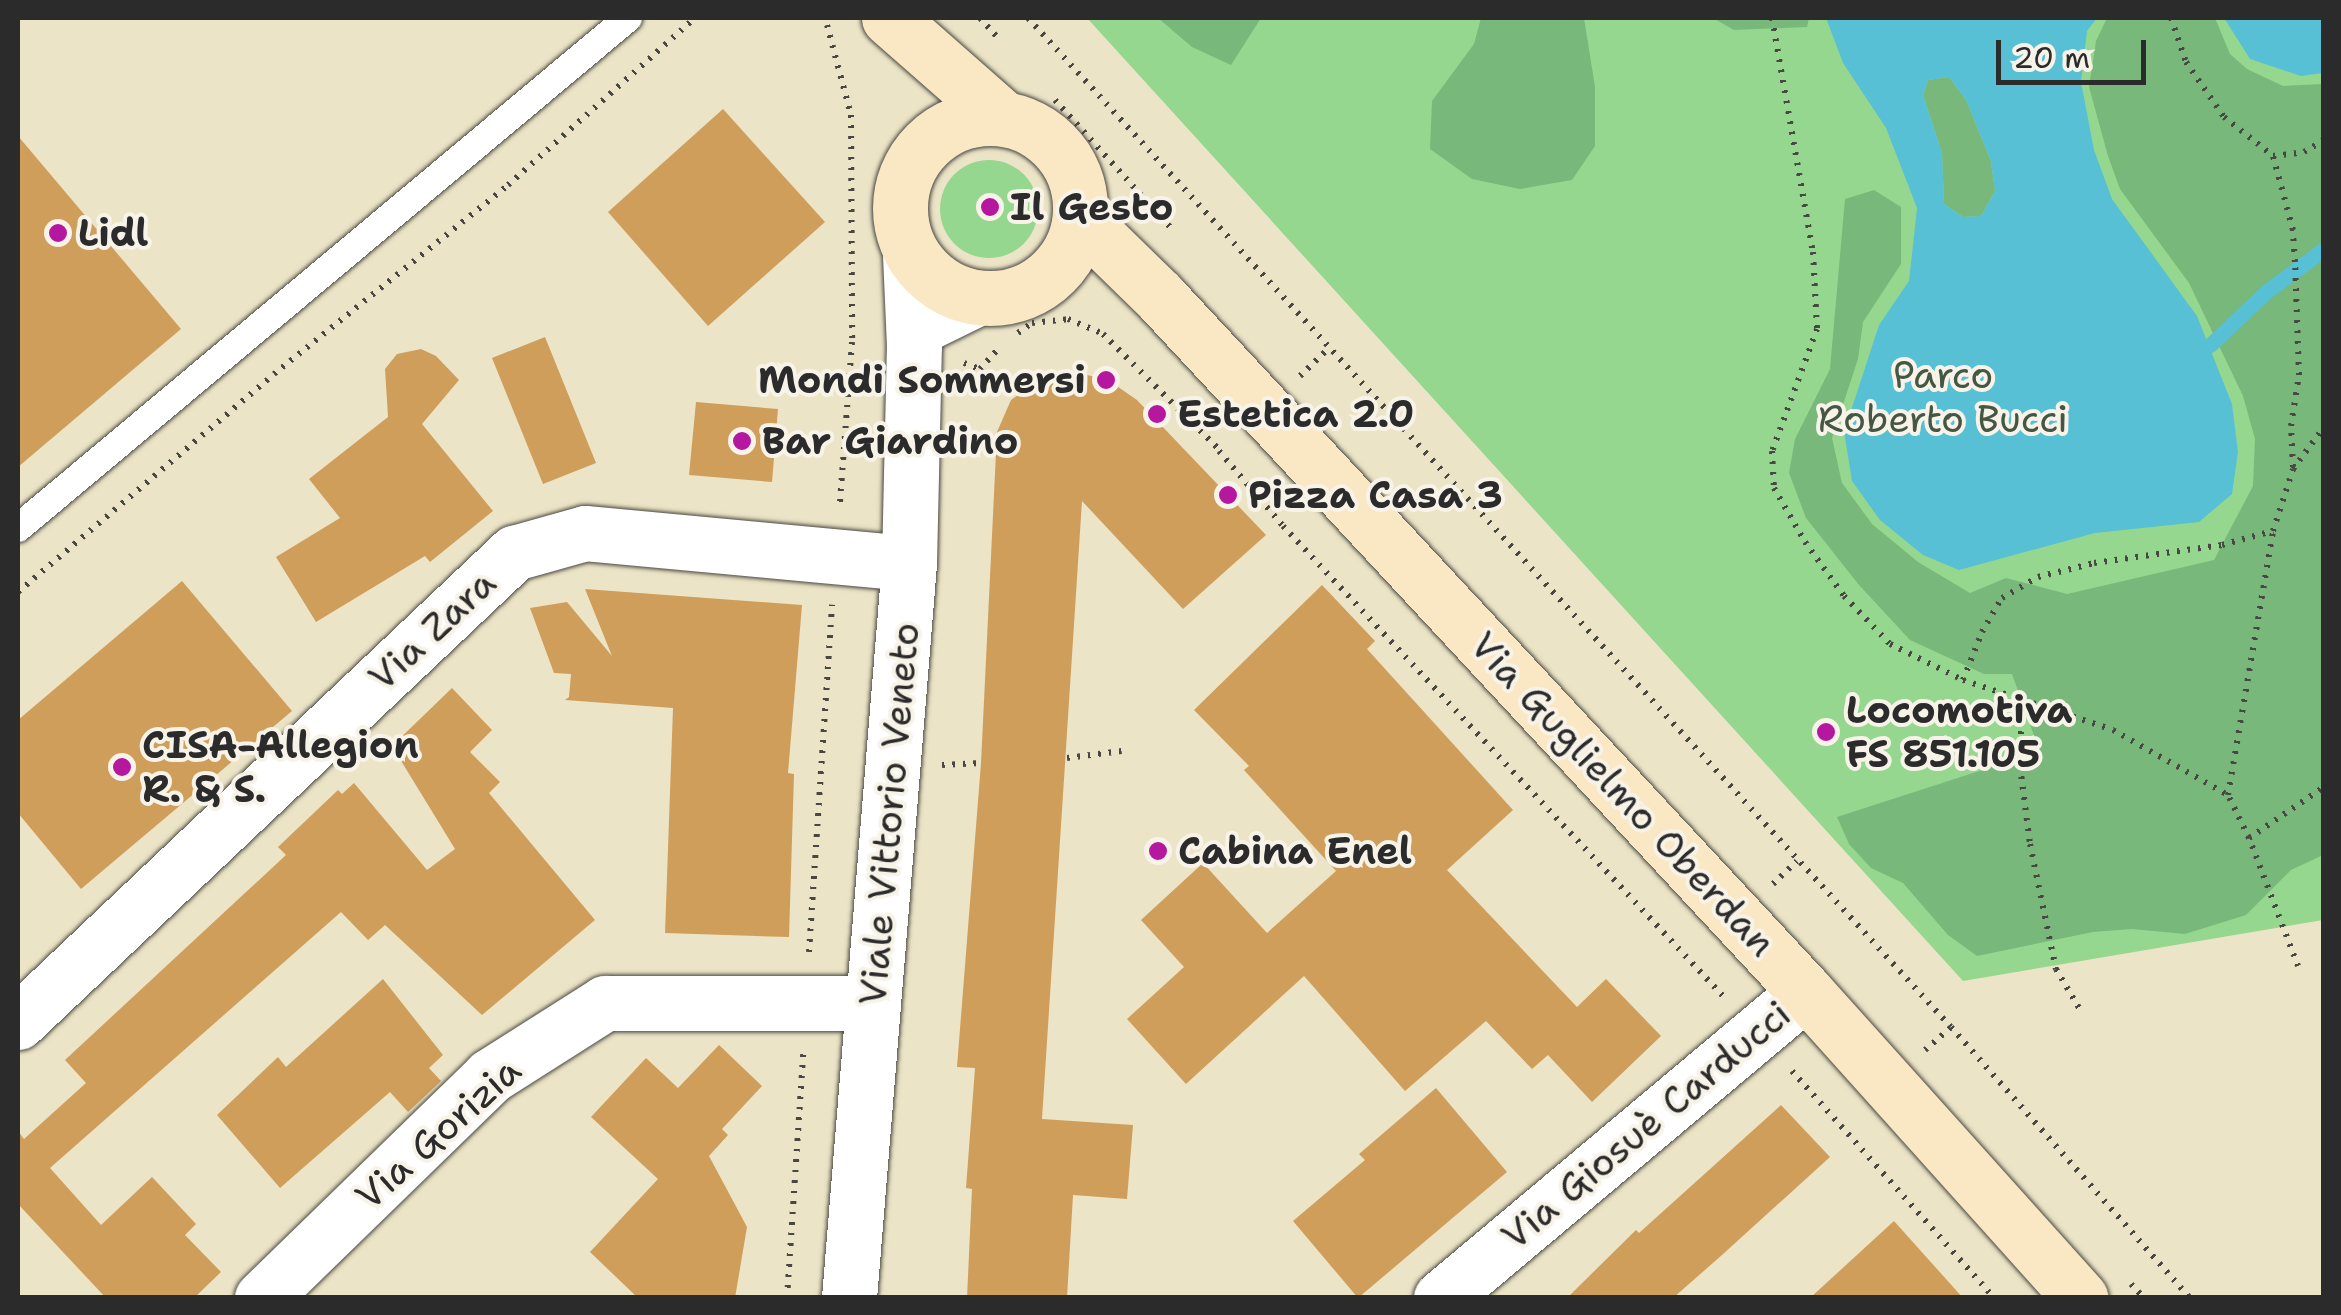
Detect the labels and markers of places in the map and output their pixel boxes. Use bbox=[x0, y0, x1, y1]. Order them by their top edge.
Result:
place label: Il Gesto bbox=[1010, 184, 1173, 230]
marker: Il Gesto bbox=[979, 196, 1001, 218]
place label: Lidl bbox=[78, 210, 149, 256]
marker: Lidl bbox=[47, 222, 69, 244]
place label: Mondi Sommersi bbox=[758, 357, 1086, 403]
marker: Mondi Sommersi bbox=[1095, 369, 1117, 391]
place label: Estetica 2.0 bbox=[1177, 391, 1414, 437]
marker: Estetica 2.0 bbox=[1146, 403, 1168, 425]
place label: Bar Giardino bbox=[762, 418, 1018, 464]
marker: Bar Giardino bbox=[731, 430, 753, 452]
place label: Pizza Casa 3 bbox=[1248, 472, 1503, 518]
marker: Pizza Casa 3 bbox=[1217, 484, 1239, 506]
place label: Locomotiva FS 851.105 bbox=[1846, 687, 2073, 776]
marker: Locomotiva FS 851.105 bbox=[1815, 721, 1837, 743]
place label: CISA-Allegion R. & S. bbox=[142, 722, 419, 812]
marker: CISA-Allegion R. & S. bbox=[111, 756, 133, 778]
place label: Cabina Enel bbox=[1178, 828, 1412, 874]
marker: Cabina Enel bbox=[1147, 840, 1169, 862]

